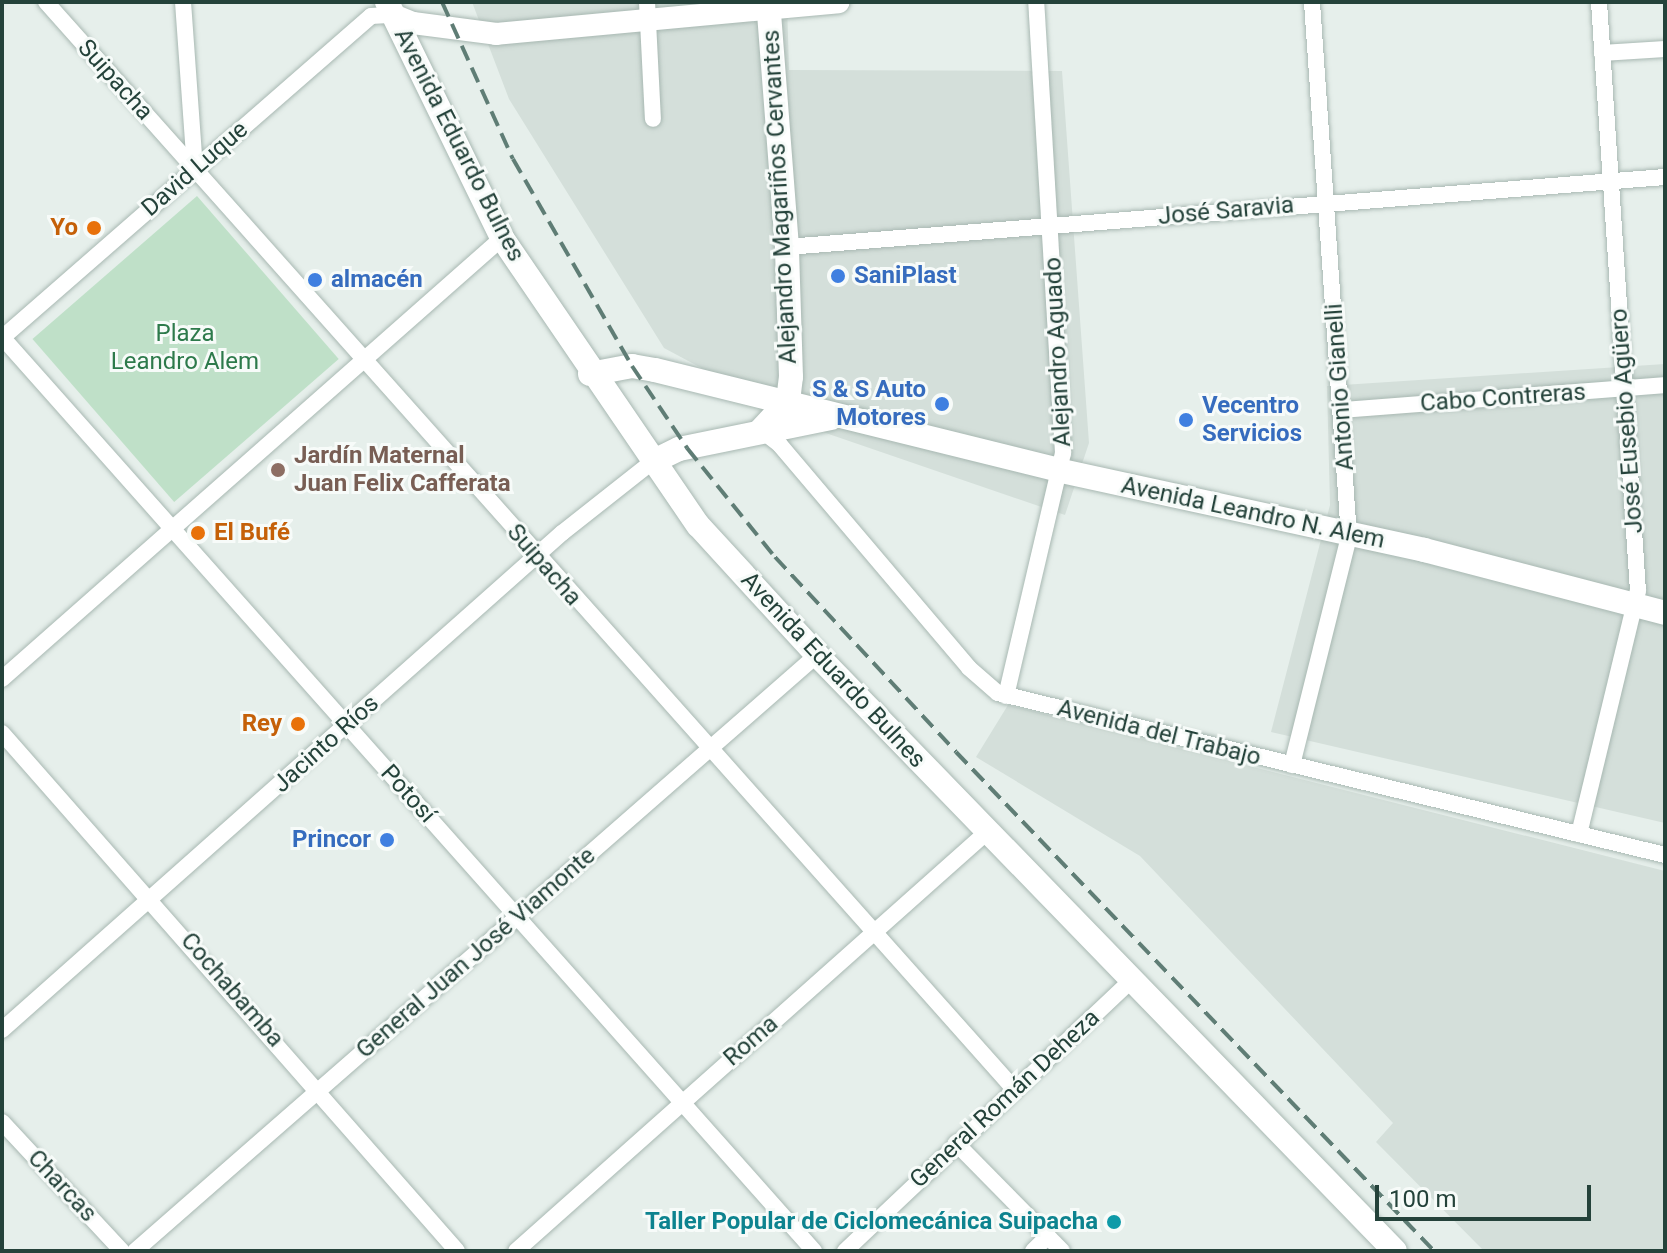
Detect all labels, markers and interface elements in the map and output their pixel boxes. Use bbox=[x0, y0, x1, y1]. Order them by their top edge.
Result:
street label: Avenida Eduardo Bulnes bbox=[388, 24, 530, 266]
street label: Alejandro Magariños Cervantes bbox=[757, 29, 803, 365]
street label: Suipacha bbox=[71, 34, 159, 126]
street label: David Luque bbox=[136, 115, 254, 223]
street label: José Saravia bbox=[1157, 191, 1295, 231]
place label: Yo bbox=[50, 214, 78, 242]
marker: Yo bbox=[85, 219, 103, 237]
street label: Alejandro Aguado bbox=[1039, 256, 1077, 448]
place label: SaniPlast bbox=[854, 262, 957, 290]
place label: almacén bbox=[331, 266, 423, 294]
marker: SaniPlast bbox=[829, 267, 847, 285]
marker: almacén bbox=[306, 271, 324, 289]
street label: Antonio Gianelli bbox=[1320, 302, 1360, 472]
street label: José Eusebio Agüero bbox=[1605, 308, 1649, 534]
park label: Plaza Leandro Alem bbox=[111, 320, 259, 376]
place label: S & S Auto Motores bbox=[812, 376, 926, 432]
street label: Cabo Contreras bbox=[1419, 378, 1587, 418]
place label: Vecentro Servicios bbox=[1202, 392, 1302, 448]
marker: S & S Auto Motores bbox=[933, 395, 951, 413]
marker: Vecentro Servicios bbox=[1177, 411, 1195, 429]
place label: Jardín Maternal Juan Felix Cafferata bbox=[294, 442, 510, 498]
marker: Jardín Maternal Juan Felix Cafferata bbox=[269, 461, 287, 479]
street label: Avenida Leandro N. Alem bbox=[1119, 471, 1387, 555]
street label: Suipacha bbox=[501, 518, 587, 612]
place label: El Bufé bbox=[214, 519, 290, 547]
marker: El Bufé bbox=[189, 524, 207, 542]
street label: Avenida Eduardo Bulnes bbox=[735, 566, 931, 774]
street label: Jacinto Ríos bbox=[267, 689, 385, 799]
street label: Avenida del Trabajo bbox=[1054, 694, 1264, 772]
place label: Rey bbox=[242, 710, 282, 738]
marker: Rey bbox=[289, 715, 307, 733]
street label: Potosí bbox=[374, 759, 442, 829]
place label: Princor bbox=[292, 826, 371, 854]
marker: Princor bbox=[378, 831, 396, 849]
street label: General Juan José Viamonte bbox=[351, 841, 601, 1065]
street label: Cochabamba bbox=[174, 927, 290, 1053]
street label: General Román Deheza bbox=[904, 1004, 1106, 1194]
street label: Roma bbox=[718, 1010, 784, 1072]
street label: Charcas bbox=[22, 1144, 102, 1228]
scale bar bbox=[1379, 1169, 1595, 1219]
text: 100 m bbox=[1389, 1185, 1456, 1213]
place label: Taller Popular de Ciclomecánica Suipacha bbox=[645, 1208, 1098, 1236]
marker: Taller Popular de Ciclomecánica Suipacha bbox=[1105, 1213, 1123, 1231]

